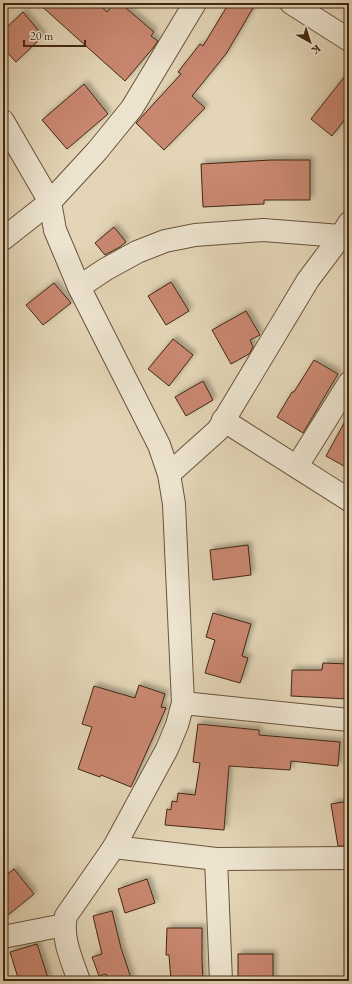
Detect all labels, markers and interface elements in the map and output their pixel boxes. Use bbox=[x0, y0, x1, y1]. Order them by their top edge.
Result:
scale bar bbox=[24, 22, 85, 48]
north arrow bbox=[290, 22, 330, 62]
text: 20 m bbox=[30, 28, 54, 44]
text: K bbox=[308, 42, 324, 58]

